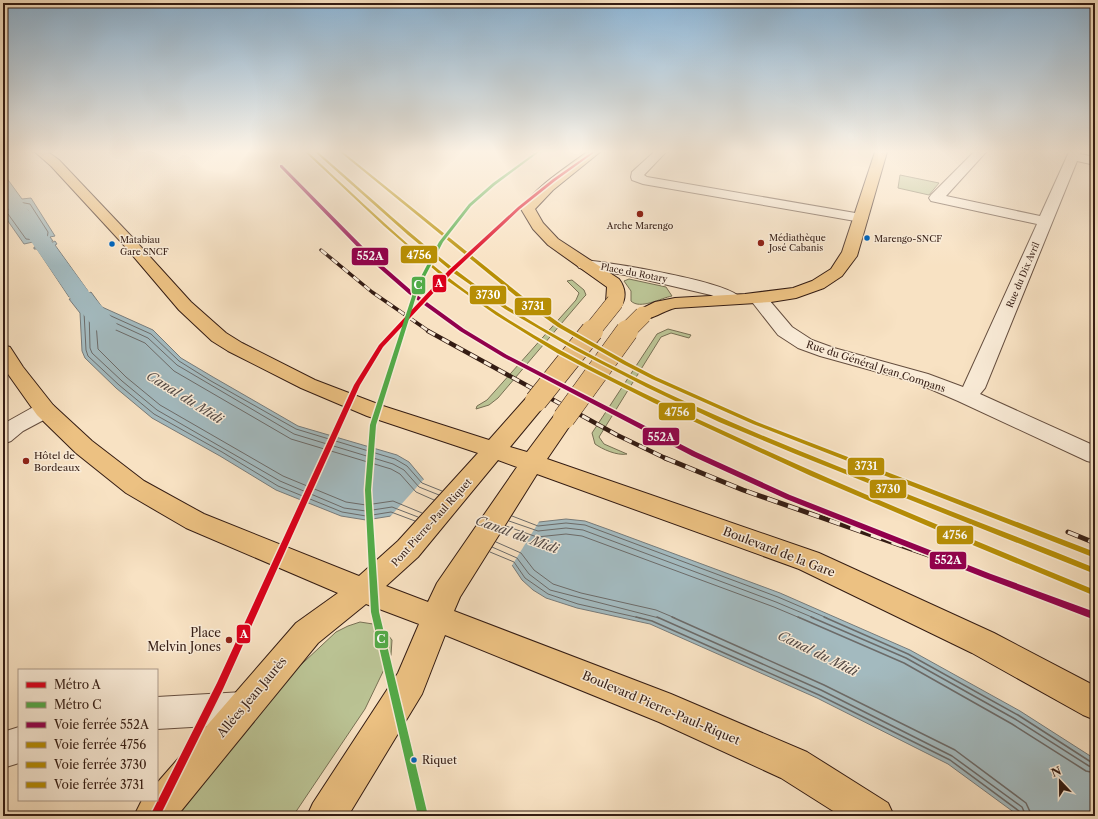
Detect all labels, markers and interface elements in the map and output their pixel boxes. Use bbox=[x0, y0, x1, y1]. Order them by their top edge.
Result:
marker: Arche Marengo bbox=[635, 209, 645, 219]
place label: Arche Marengo bbox=[606, 220, 674, 231]
place label: Médiathèque José Cabanis bbox=[767, 232, 826, 253]
marker: Marengo-SNCF bbox=[862, 233, 872, 243]
place label: Marengo-SNCF bbox=[874, 233, 942, 244]
place label: Matabiau Gare SNCF bbox=[120, 234, 169, 257]
marker: Médiathèque José Cabanis bbox=[756, 238, 766, 248]
marker: Matabiau Gare SNCF bbox=[107, 239, 117, 249]
street label: Rue du Dix Avril bbox=[1004, 240, 1041, 309]
line badge: 4756 bbox=[400, 245, 438, 264]
line badge: 552A bbox=[351, 247, 389, 266]
text: 4756 bbox=[407, 248, 432, 262]
text: 552A bbox=[356, 249, 384, 263]
street label: Place du Rotary bbox=[600, 261, 669, 285]
line badge: A bbox=[432, 274, 447, 293]
line badge: C bbox=[411, 276, 426, 295]
text: A bbox=[434, 276, 444, 290]
text: C bbox=[414, 278, 423, 292]
line badge: 3730 bbox=[469, 285, 507, 305]
text: 3730 bbox=[475, 288, 501, 302]
line badge: 3731 bbox=[514, 297, 552, 316]
text: 3731 bbox=[521, 299, 545, 313]
street label: Rue du Général Jean Compans bbox=[805, 338, 947, 395]
water label: Canal du Midi bbox=[144, 367, 227, 427]
line badge: 4756 bbox=[658, 402, 696, 421]
text: 4756 bbox=[665, 405, 690, 419]
line badge: 552A bbox=[642, 427, 680, 446]
text: 552A bbox=[647, 430, 675, 444]
place label: Hôtel de Bordeaux bbox=[34, 449, 80, 474]
marker: Hôtel de Bordeaux bbox=[21, 456, 31, 466]
line badge: 3731 bbox=[847, 457, 885, 476]
text: 3731 bbox=[854, 459, 878, 473]
street label: Pont Pierre-Paul Riquet bbox=[388, 475, 475, 569]
line badge: 3730 bbox=[869, 479, 907, 499]
text: 3730 bbox=[875, 482, 901, 496]
water label: Canal du Midi bbox=[473, 512, 562, 557]
street label: Boulevard de la Gare bbox=[721, 523, 838, 580]
line badge: 4756 bbox=[936, 525, 974, 545]
text: 4756 bbox=[943, 528, 968, 542]
line badge: 552A bbox=[929, 551, 967, 570]
text: 552A bbox=[934, 553, 962, 567]
line badge: A bbox=[236, 624, 251, 644]
place label: Place Melvin Jones bbox=[147, 625, 221, 654]
text: A bbox=[239, 627, 249, 641]
water label: Canal du Midi bbox=[775, 627, 861, 680]
line badge: C bbox=[374, 630, 389, 649]
text: C bbox=[377, 632, 386, 646]
marker: Place Melvin Jones bbox=[224, 635, 234, 645]
street label: Allées Jean Jaurès bbox=[213, 653, 290, 741]
street label: Boulevard Pierre-Paul-Riquet bbox=[580, 667, 743, 748]
legend bbox=[18, 669, 158, 801]
text: Métro A bbox=[54, 677, 102, 692]
text: Métro C bbox=[54, 697, 102, 712]
text: Voie ferrée 552A bbox=[53, 717, 150, 732]
text: Voie ferrée 4756 bbox=[53, 737, 146, 752]
place label: Riquet bbox=[422, 753, 457, 767]
marker: Riquet bbox=[409, 755, 419, 765]
text: Voie ferrée 3730 bbox=[53, 757, 147, 772]
north arrow bbox=[1040, 761, 1080, 801]
text: N bbox=[1049, 763, 1064, 780]
text: Voie ferrée 3731 bbox=[53, 777, 144, 792]

